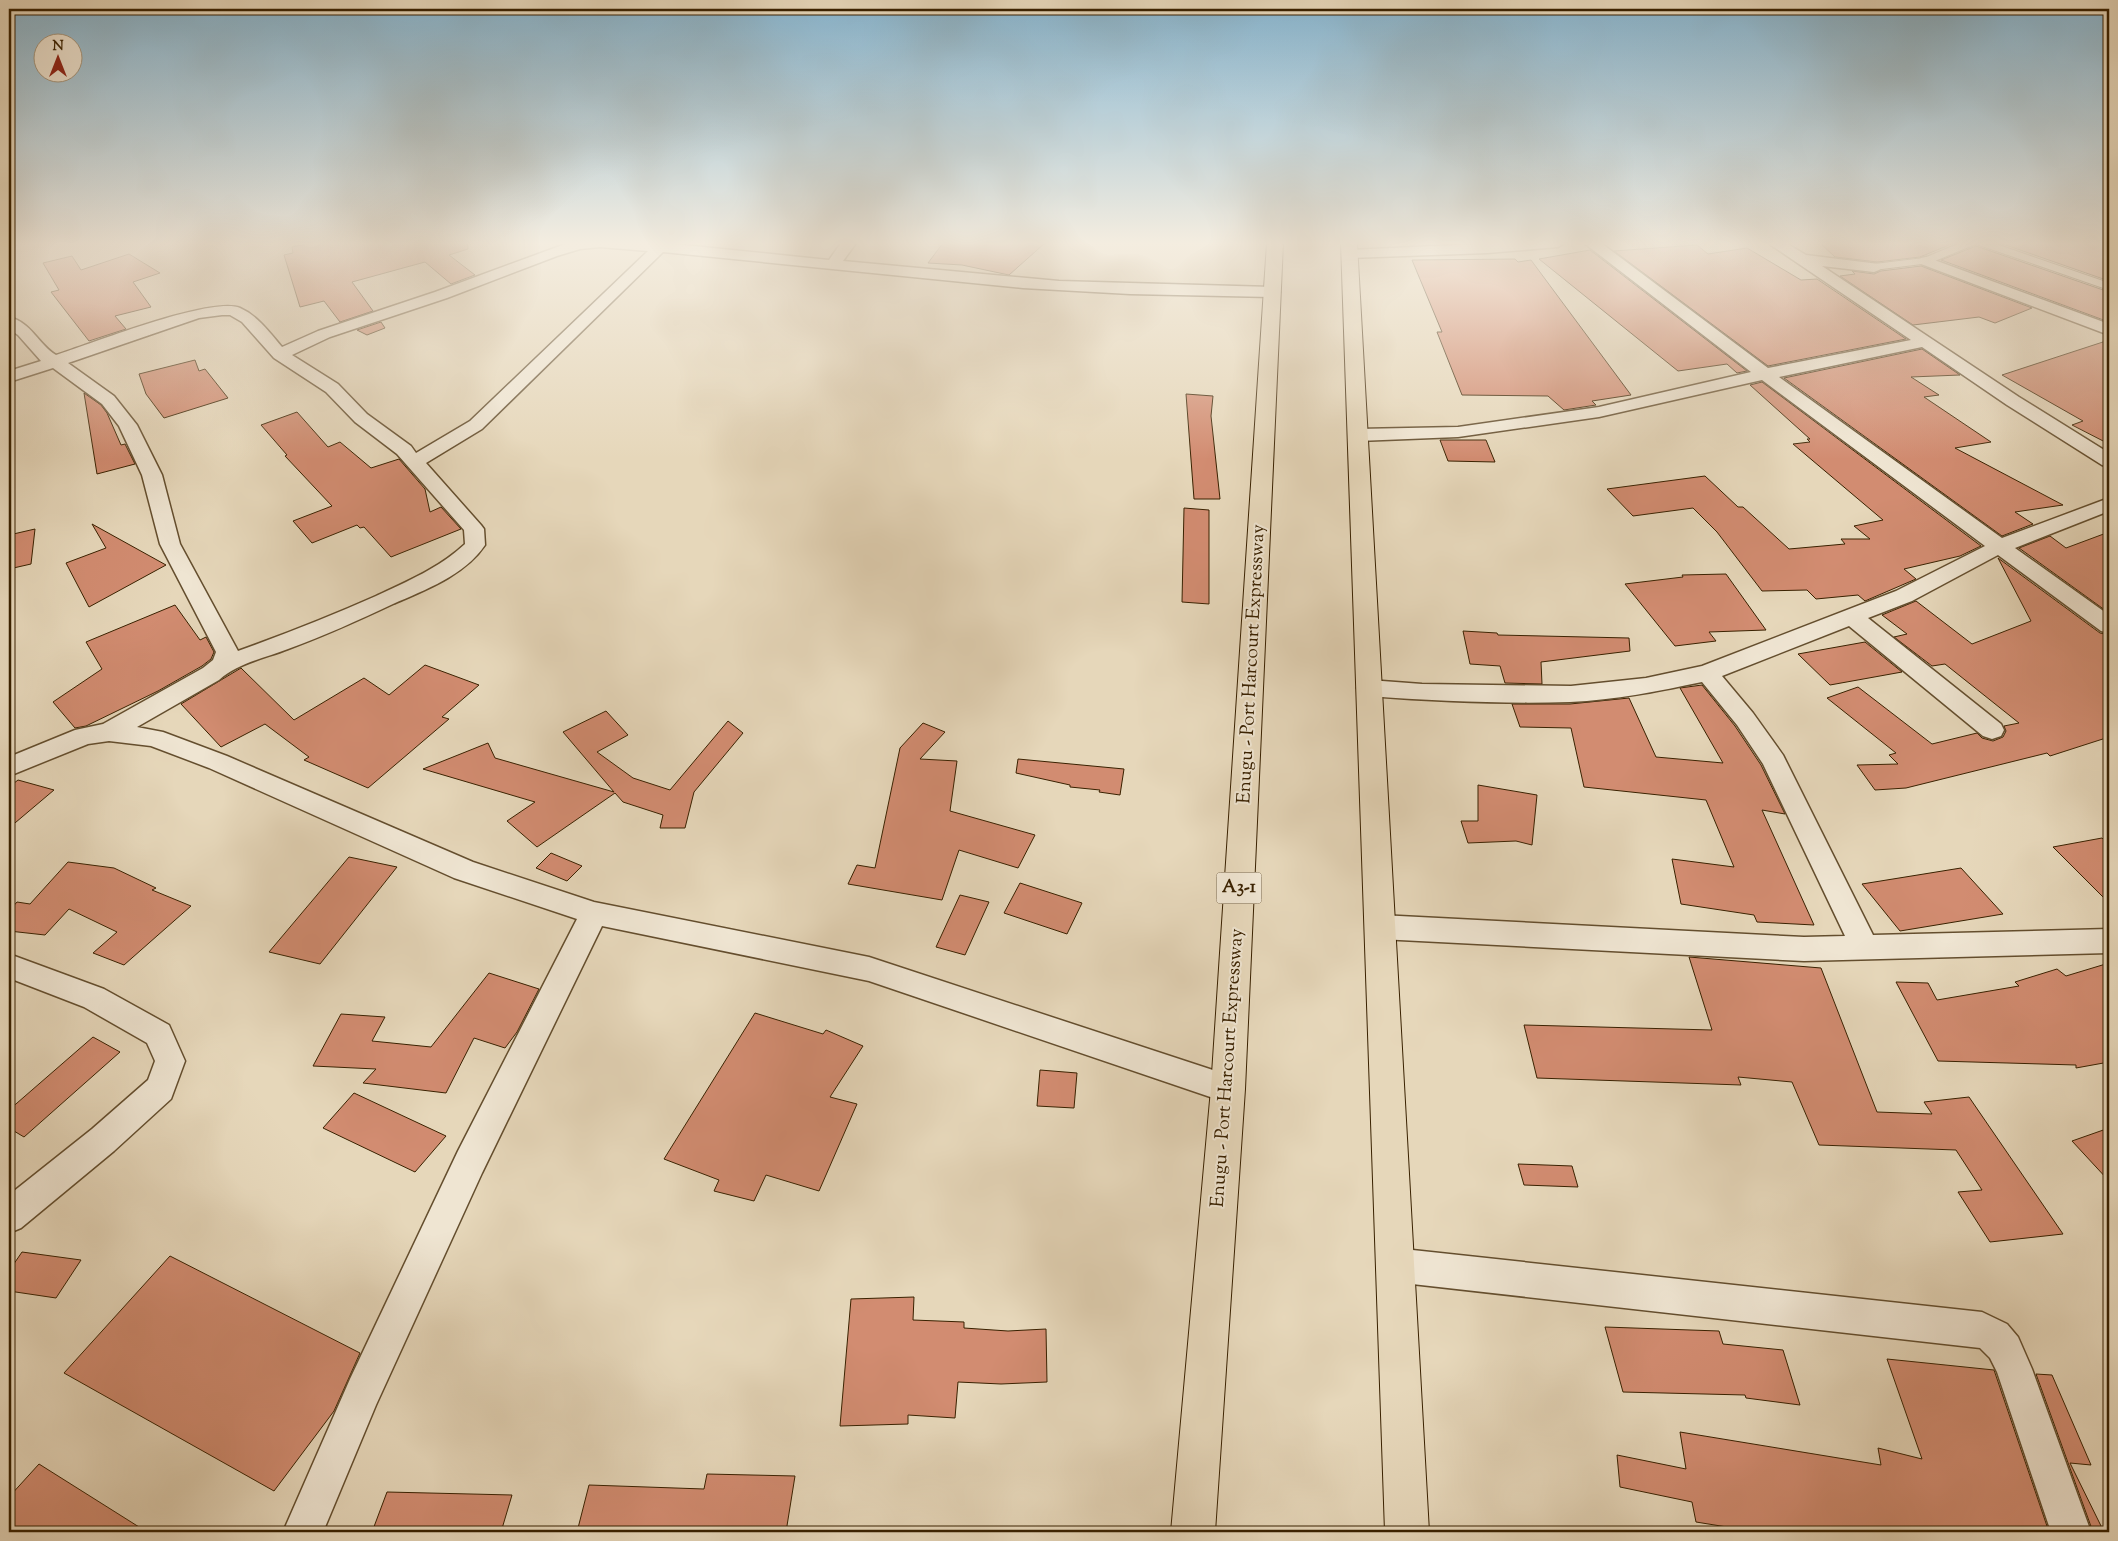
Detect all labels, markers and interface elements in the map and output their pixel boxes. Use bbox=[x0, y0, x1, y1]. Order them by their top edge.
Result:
north arrow bbox=[32, 32, 82, 82]
text: N bbox=[52, 37, 64, 57]
street label: Enugu - Port Harcourt Expressway bbox=[1231, 523, 1273, 804]
road number: A3-1 bbox=[1216, 872, 1262, 904]
street label: Enugu - Port Harcourt Expressway bbox=[1205, 927, 1251, 1208]

